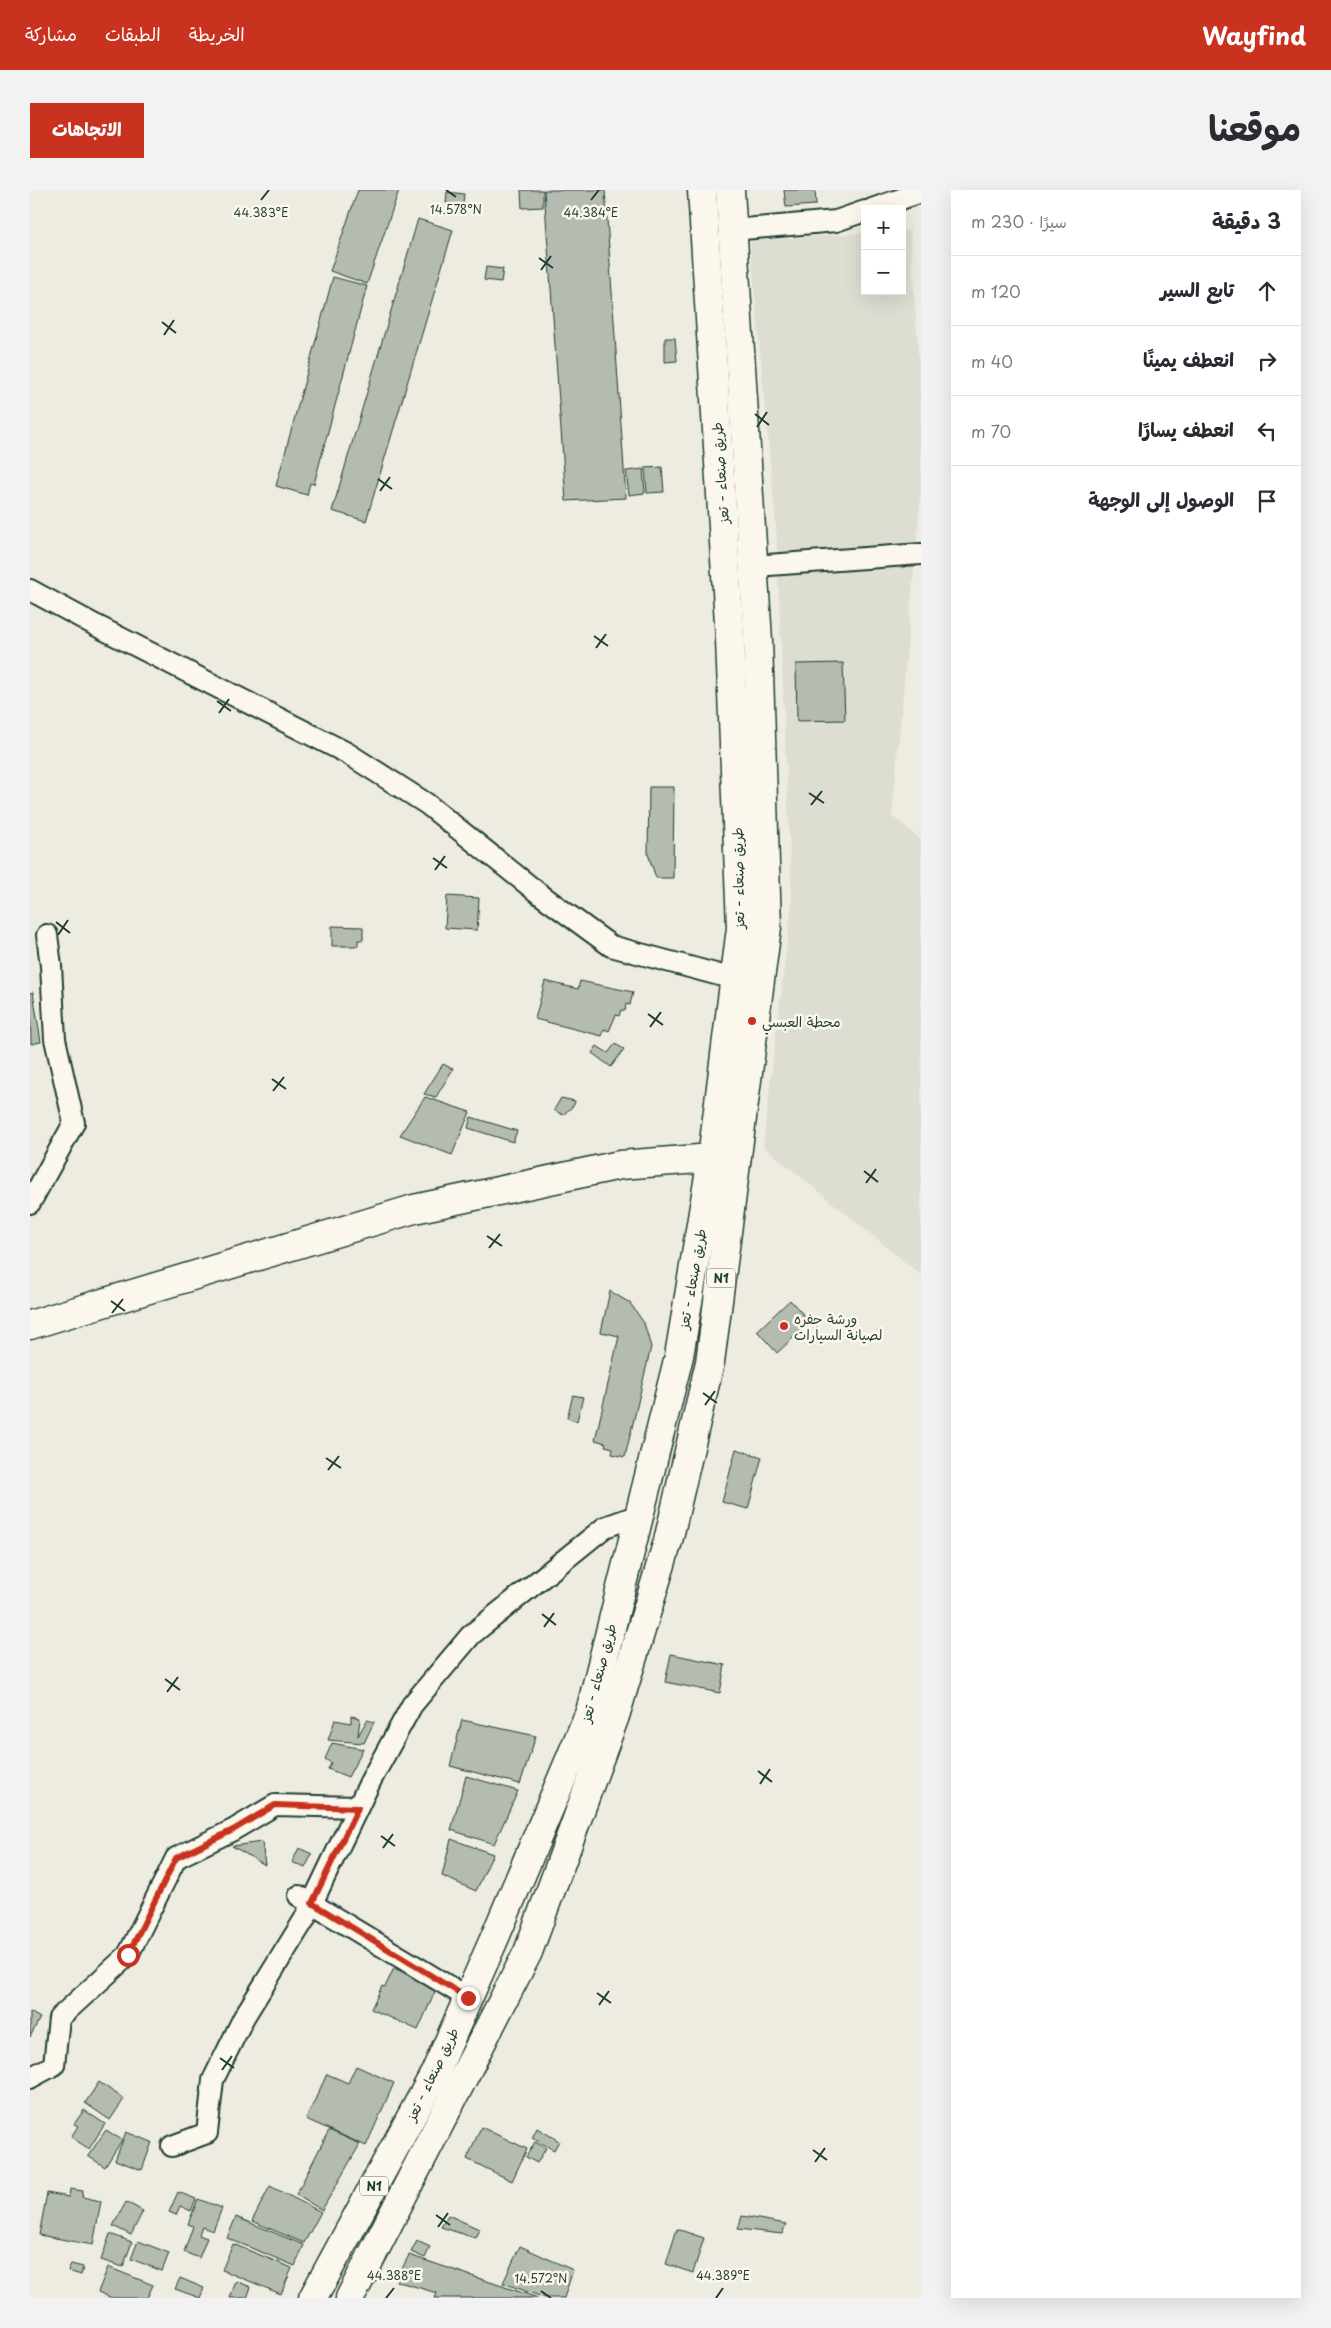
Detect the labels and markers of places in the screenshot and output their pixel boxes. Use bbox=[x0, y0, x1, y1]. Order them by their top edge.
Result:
place label: محطة العبسي bbox=[762, 1011, 841, 1035]
marker: محطة العبسي bbox=[746, 1015, 758, 1027]
place label: ورشة جفره لصيانة السيارات bbox=[794, 1308, 882, 1345]
marker: ورشة جفره لصيانة السيارات bbox=[778, 1320, 790, 1332]

